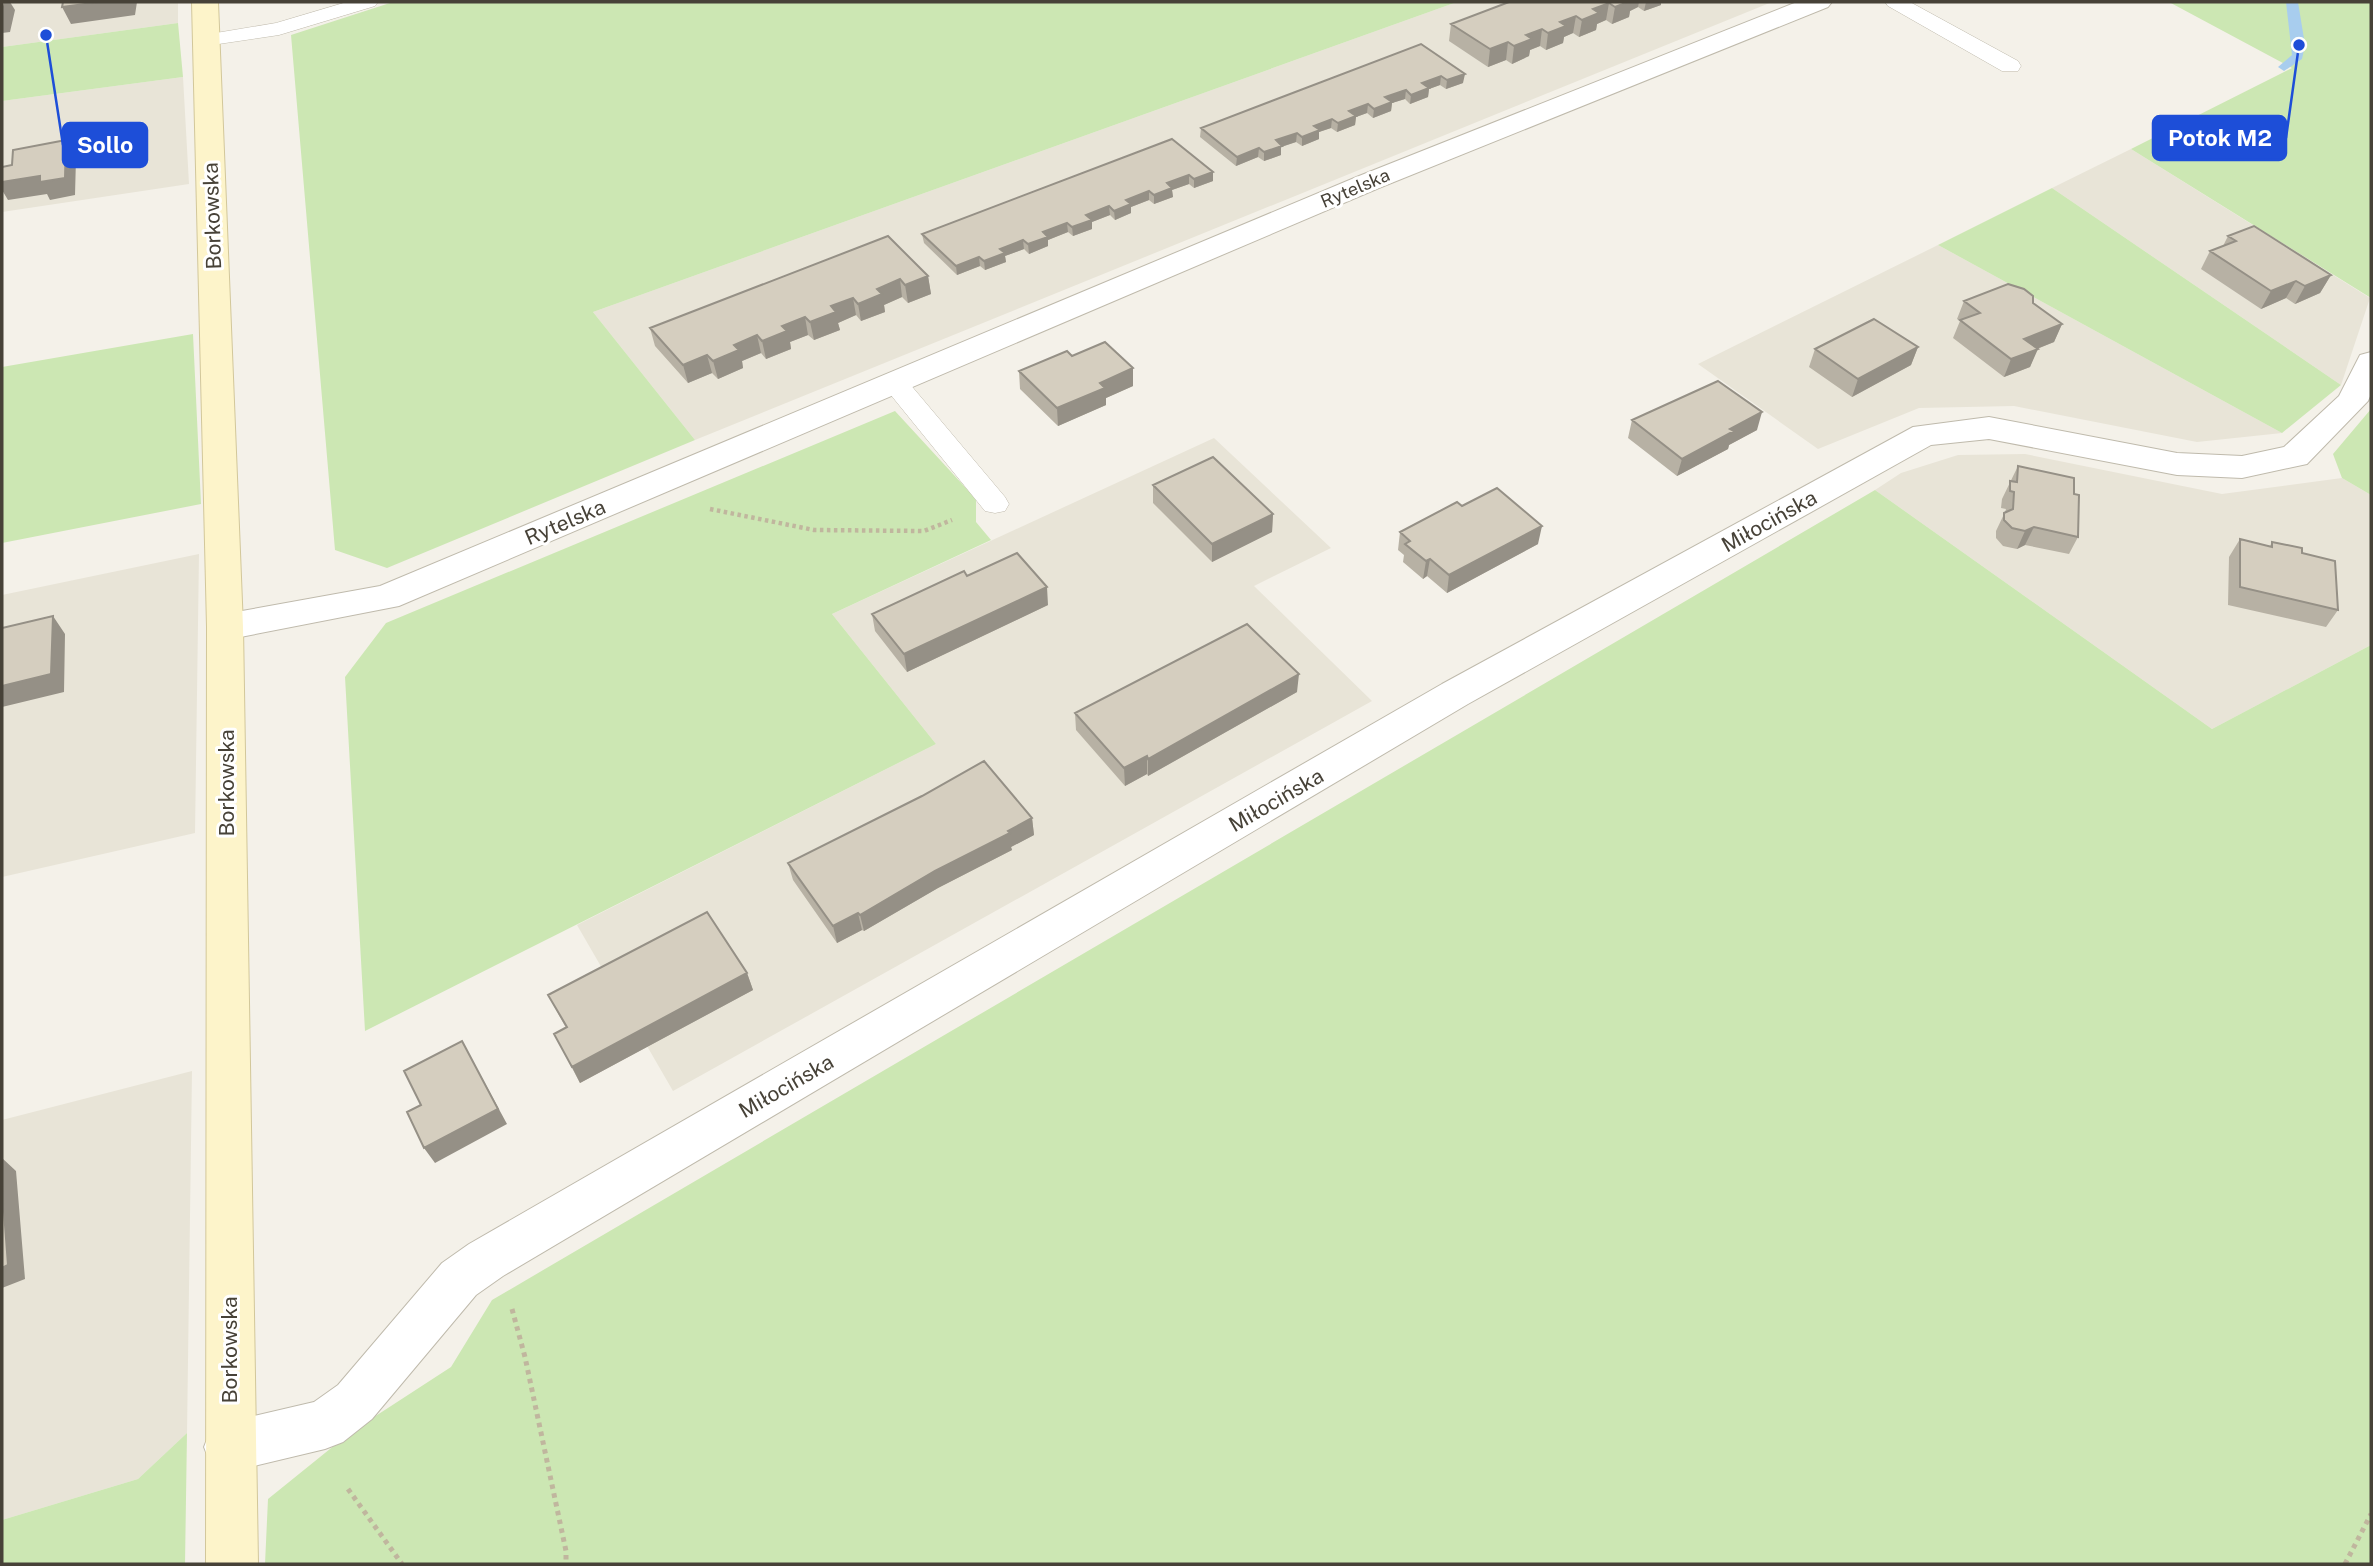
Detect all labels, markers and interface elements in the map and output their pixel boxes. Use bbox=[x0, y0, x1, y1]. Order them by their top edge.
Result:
callout: Potok M2 bbox=[2153, 116, 2286, 160]
callout: Sollo bbox=[63, 123, 147, 167]
text: Potok M2 bbox=[2168, 124, 2272, 151]
text: Sollo bbox=[77, 131, 133, 158]
street label: Borkowska bbox=[198, 162, 226, 270]
street label: Rytelska bbox=[1317, 164, 1393, 212]
street label: Miłocińska bbox=[1717, 485, 1821, 557]
street label: Rytelska bbox=[521, 494, 609, 550]
street label: Borkowska bbox=[214, 729, 239, 837]
street label: Miłocińska bbox=[1224, 763, 1328, 837]
street label: Miłocińska bbox=[734, 1049, 838, 1123]
street label: Borkowska bbox=[217, 1296, 242, 1404]

